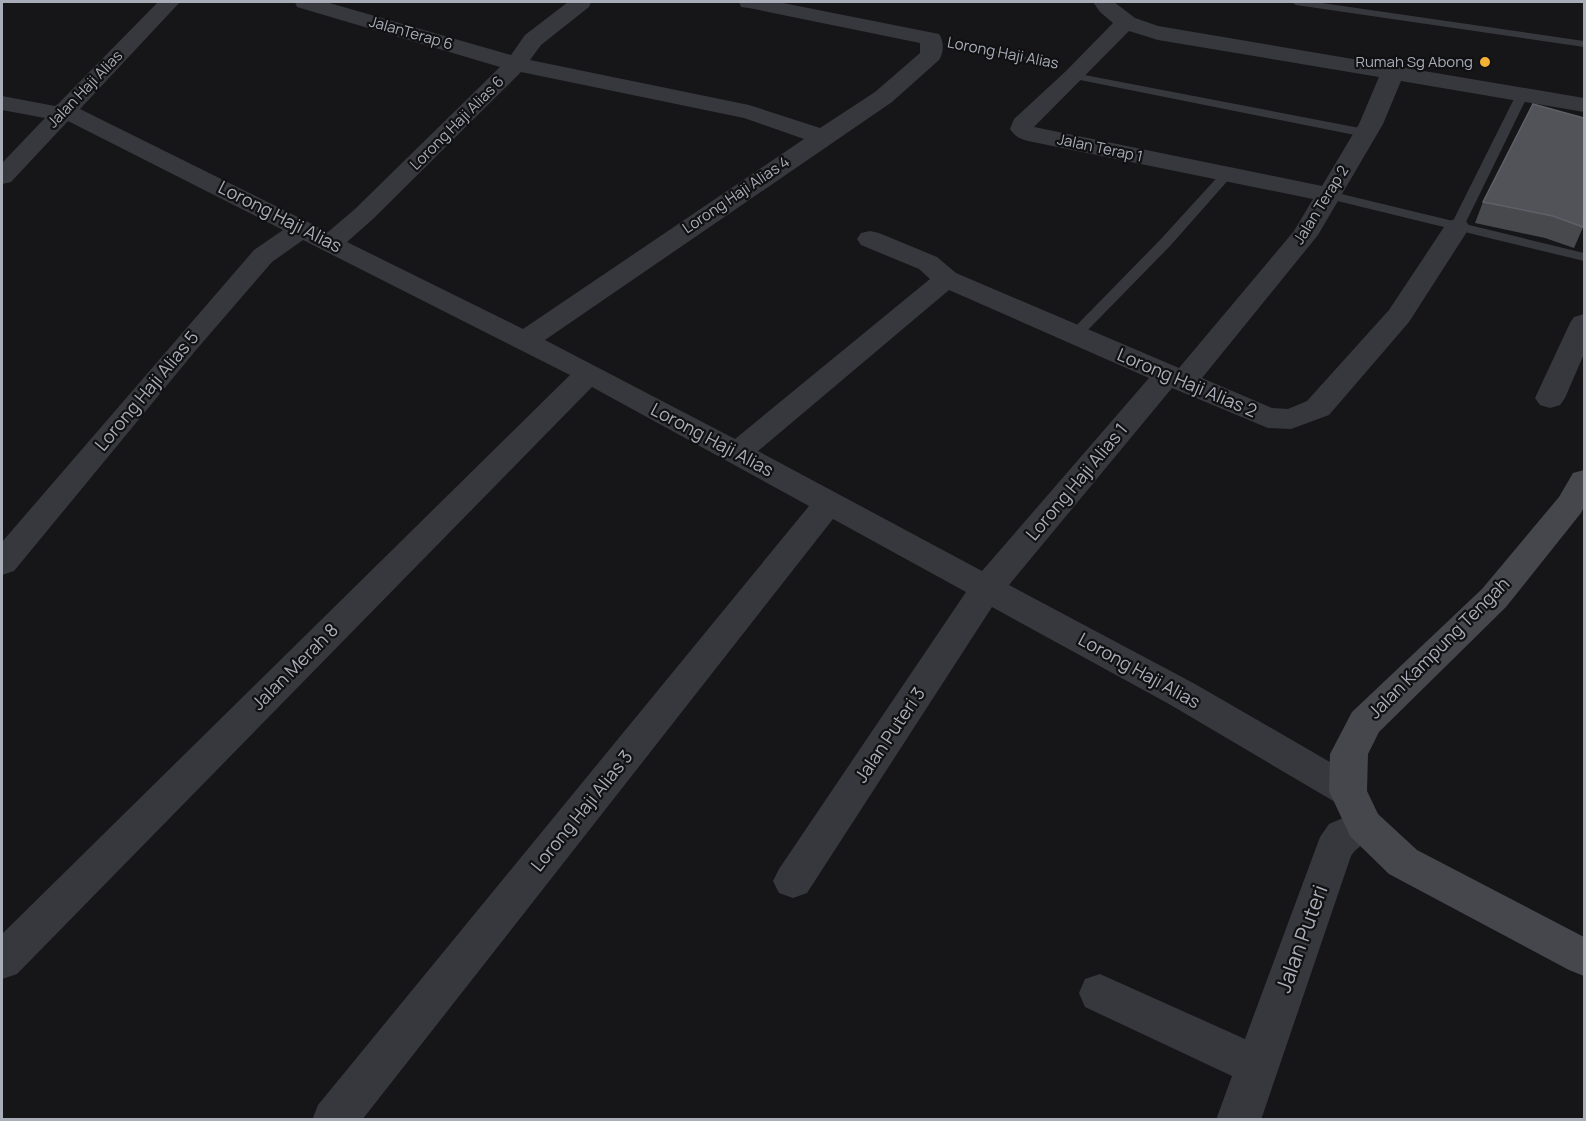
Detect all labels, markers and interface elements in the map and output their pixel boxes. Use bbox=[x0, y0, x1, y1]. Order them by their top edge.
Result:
street label: JalanTerap 6 bbox=[367, 11, 456, 55]
street label: Lorong Haji Alias bbox=[946, 31, 1061, 74]
street label: Jalan Haji Alias bbox=[42, 45, 127, 132]
place label: Rumah Sg Abong bbox=[1355, 51, 1473, 72]
marker: Rumah Sg Abong bbox=[1478, 55, 1492, 69]
street label: Lorong Haji Alias 6 bbox=[405, 71, 508, 174]
street label: Jalan Terap 1 bbox=[1056, 128, 1145, 167]
street label: Lorong Haji Alias 4 bbox=[678, 151, 793, 238]
street label: Jalan Terap 2 bbox=[1288, 161, 1353, 248]
street label: Lorong Haji Alias bbox=[215, 175, 346, 258]
street label: Lorong Haji Alias 5 bbox=[89, 325, 204, 455]
street label: Lorong Haji Alias 2 bbox=[1114, 342, 1261, 422]
street label: Lorong Haji Alias bbox=[647, 397, 778, 482]
street label: Lorong Haji Alias 1 bbox=[1020, 418, 1132, 545]
street label: Jalan Kampung Tengah bbox=[1362, 571, 1514, 723]
street label: Jalan Merah 8 bbox=[246, 618, 343, 715]
street label: Lorong Haji Alias bbox=[1074, 627, 1205, 714]
street label: Jalan Puteri 3 bbox=[848, 682, 930, 787]
street label: Lorong Haji Alias 3 bbox=[525, 745, 637, 876]
street label: Jalan Puteri bbox=[1269, 881, 1333, 996]

